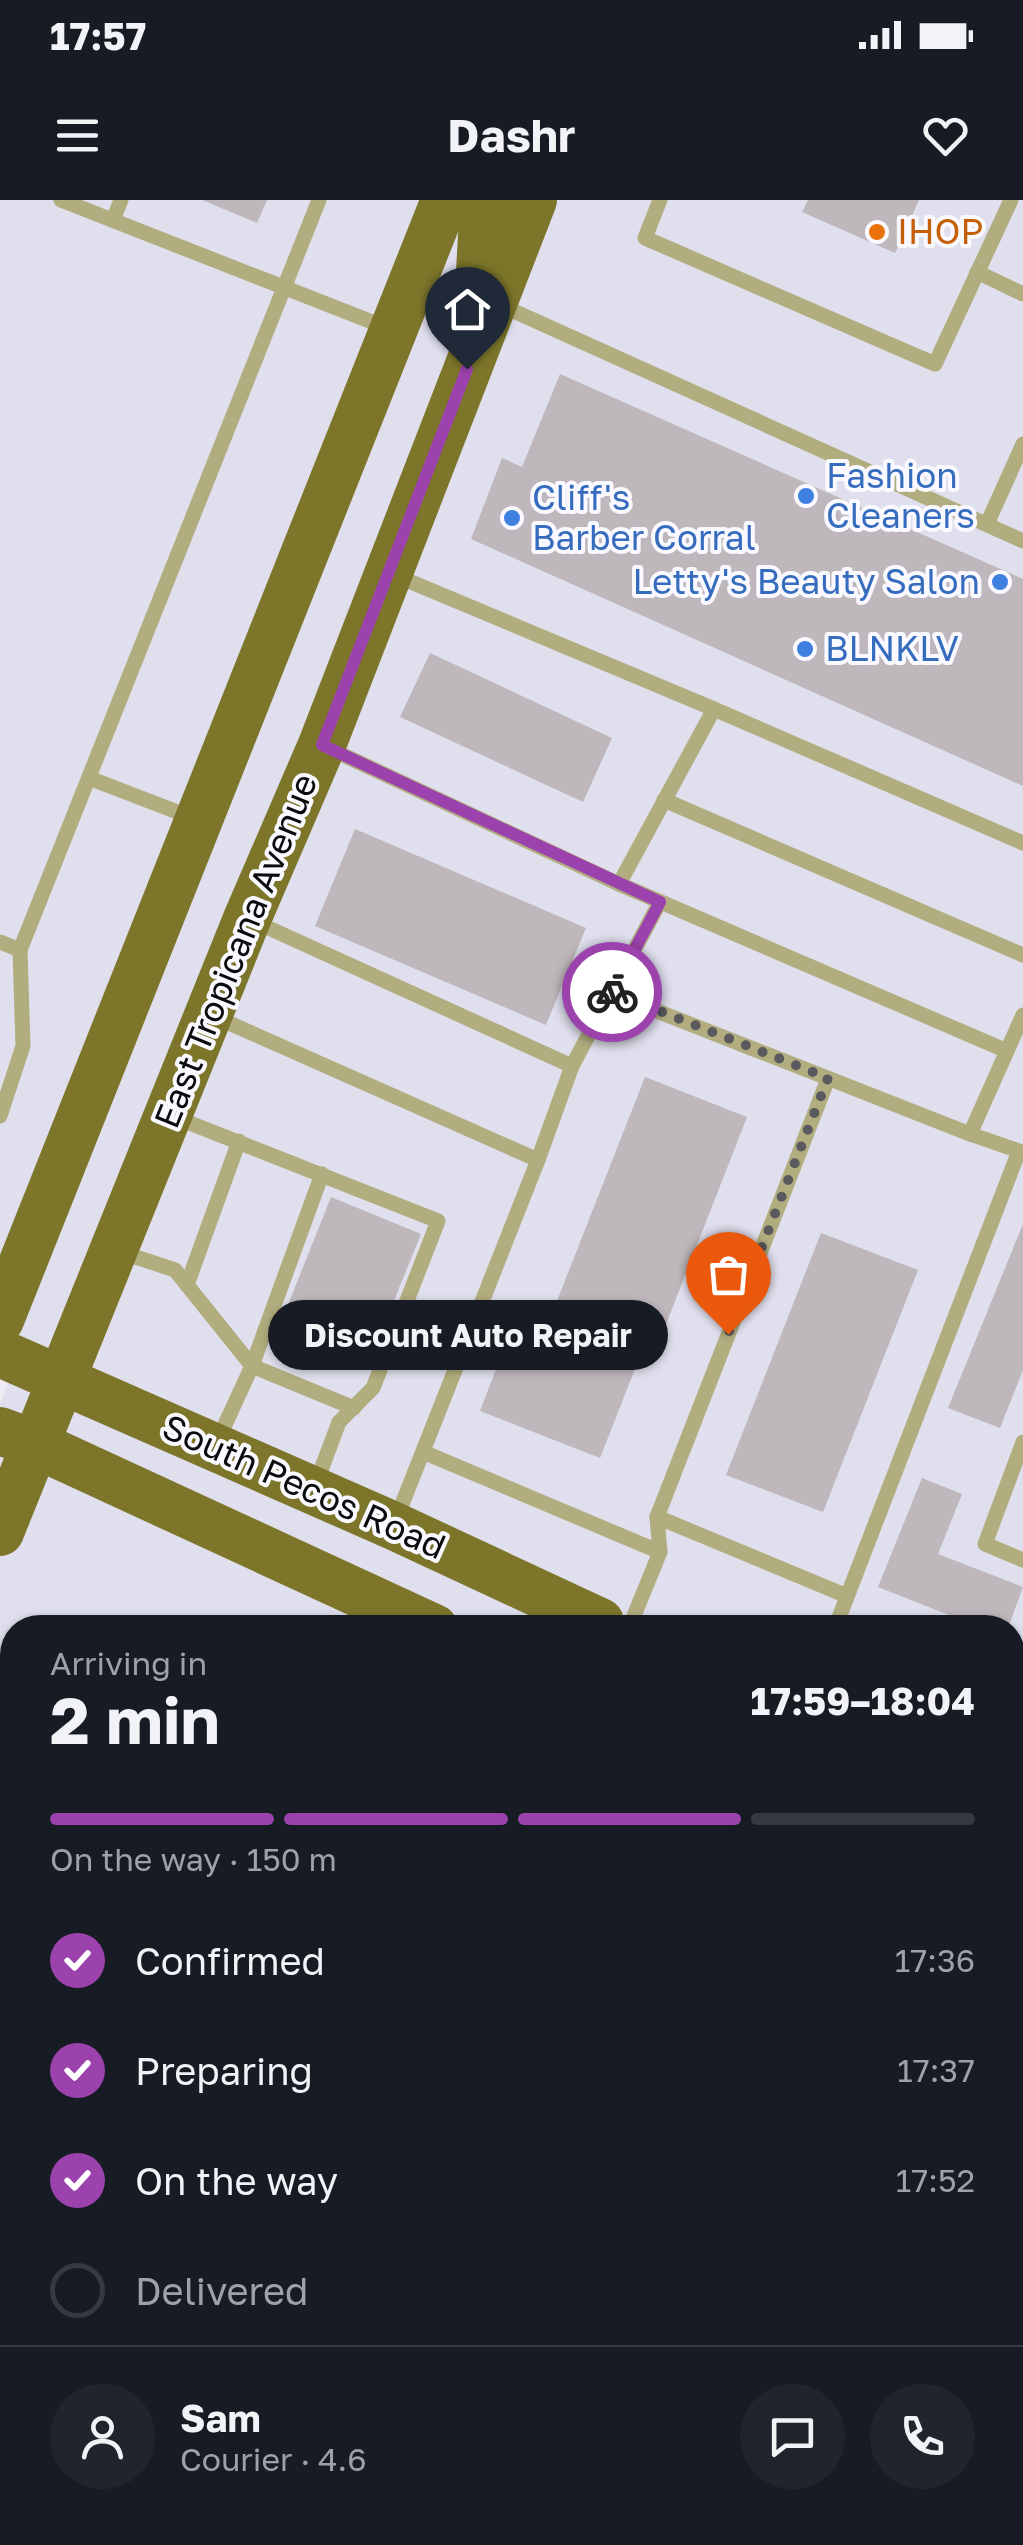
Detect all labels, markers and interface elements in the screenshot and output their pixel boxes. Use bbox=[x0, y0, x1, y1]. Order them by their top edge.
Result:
text: 17:57 bbox=[50, 13, 146, 58]
icon: menu bbox=[50, 108, 105, 163]
text: Dashr bbox=[447, 108, 576, 162]
icon: heart bbox=[918, 108, 973, 163]
place label: IHOP bbox=[897, 210, 983, 252]
marker: IHOP bbox=[866, 221, 888, 243]
pin bbox=[425, 267, 510, 370]
icon: home bbox=[440, 282, 495, 337]
place label: Fashion Cleaners bbox=[826, 454, 975, 536]
place label: Cliff's Barber Corral bbox=[532, 476, 756, 558]
marker: Fashion Cleaners bbox=[795, 485, 817, 507]
marker: Cliff's Barber Corral bbox=[501, 507, 523, 529]
place label: Letty's Beauty Salon bbox=[632, 560, 980, 602]
marker: Letty's Beauty Salon bbox=[989, 571, 1011, 593]
place label: BLNKLV bbox=[825, 627, 959, 669]
marker: BLNKLV bbox=[794, 638, 816, 660]
street label: East Tropicana Avenue bbox=[145, 767, 325, 1134]
courier bbox=[562, 942, 662, 1042]
icon: bike bbox=[585, 965, 640, 1020]
pin bbox=[686, 1232, 771, 1335]
icon: bag bbox=[701, 1247, 756, 1302]
callout: Discount Auto Repair bbox=[268, 1299, 668, 1369]
text: Discount Auto Repair bbox=[304, 1316, 632, 1354]
street label: South Pecos Road bbox=[157, 1405, 452, 1567]
text: Arriving in bbox=[50, 1644, 207, 1682]
text: 17:59–18:04 bbox=[751, 1678, 975, 1723]
text: 2 min bbox=[50, 1680, 220, 1758]
text: On the way · 150 m bbox=[50, 1840, 337, 1878]
icon: check bbox=[50, 1933, 105, 1988]
text: Confirmed bbox=[135, 1938, 325, 1983]
text: 17:36 bbox=[895, 1941, 975, 1979]
icon: check bbox=[50, 2043, 105, 2098]
text: Preparing bbox=[135, 2048, 313, 2093]
text: 17:37 bbox=[897, 2051, 975, 2089]
icon: check bbox=[50, 2153, 105, 2208]
text: On the way bbox=[135, 2158, 338, 2203]
text: 17:52 bbox=[896, 2161, 975, 2199]
text: Delivered bbox=[135, 2268, 308, 2313]
button: person bbox=[50, 2384, 155, 2489]
button: chat bbox=[740, 2384, 845, 2489]
button: phone bbox=[870, 2384, 975, 2489]
text: Sam bbox=[180, 2395, 261, 2440]
text: Courier · 4.6 bbox=[180, 2440, 367, 2478]

